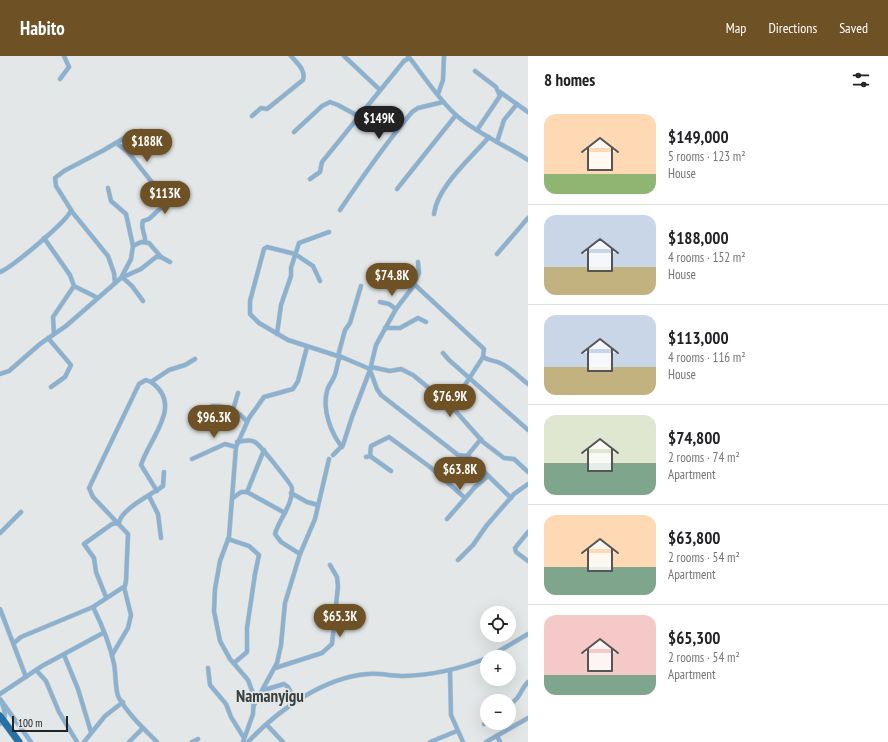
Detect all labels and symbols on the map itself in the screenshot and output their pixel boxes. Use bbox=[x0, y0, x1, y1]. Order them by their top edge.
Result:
pin: $149K bbox=[351, 106, 407, 140]
pin: $188K bbox=[119, 129, 175, 163]
pin: $113K bbox=[137, 181, 193, 215]
pin: $74.8K bbox=[359, 263, 425, 297]
pin: $76.9K bbox=[417, 384, 483, 418]
pin: $96.3K bbox=[181, 405, 247, 439]
pin: $63.8K bbox=[427, 457, 493, 491]
pin: $65.3K bbox=[307, 604, 373, 638]
district label: Namanyigu bbox=[236, 685, 304, 707]
scale bar bbox=[12, 714, 68, 733]

